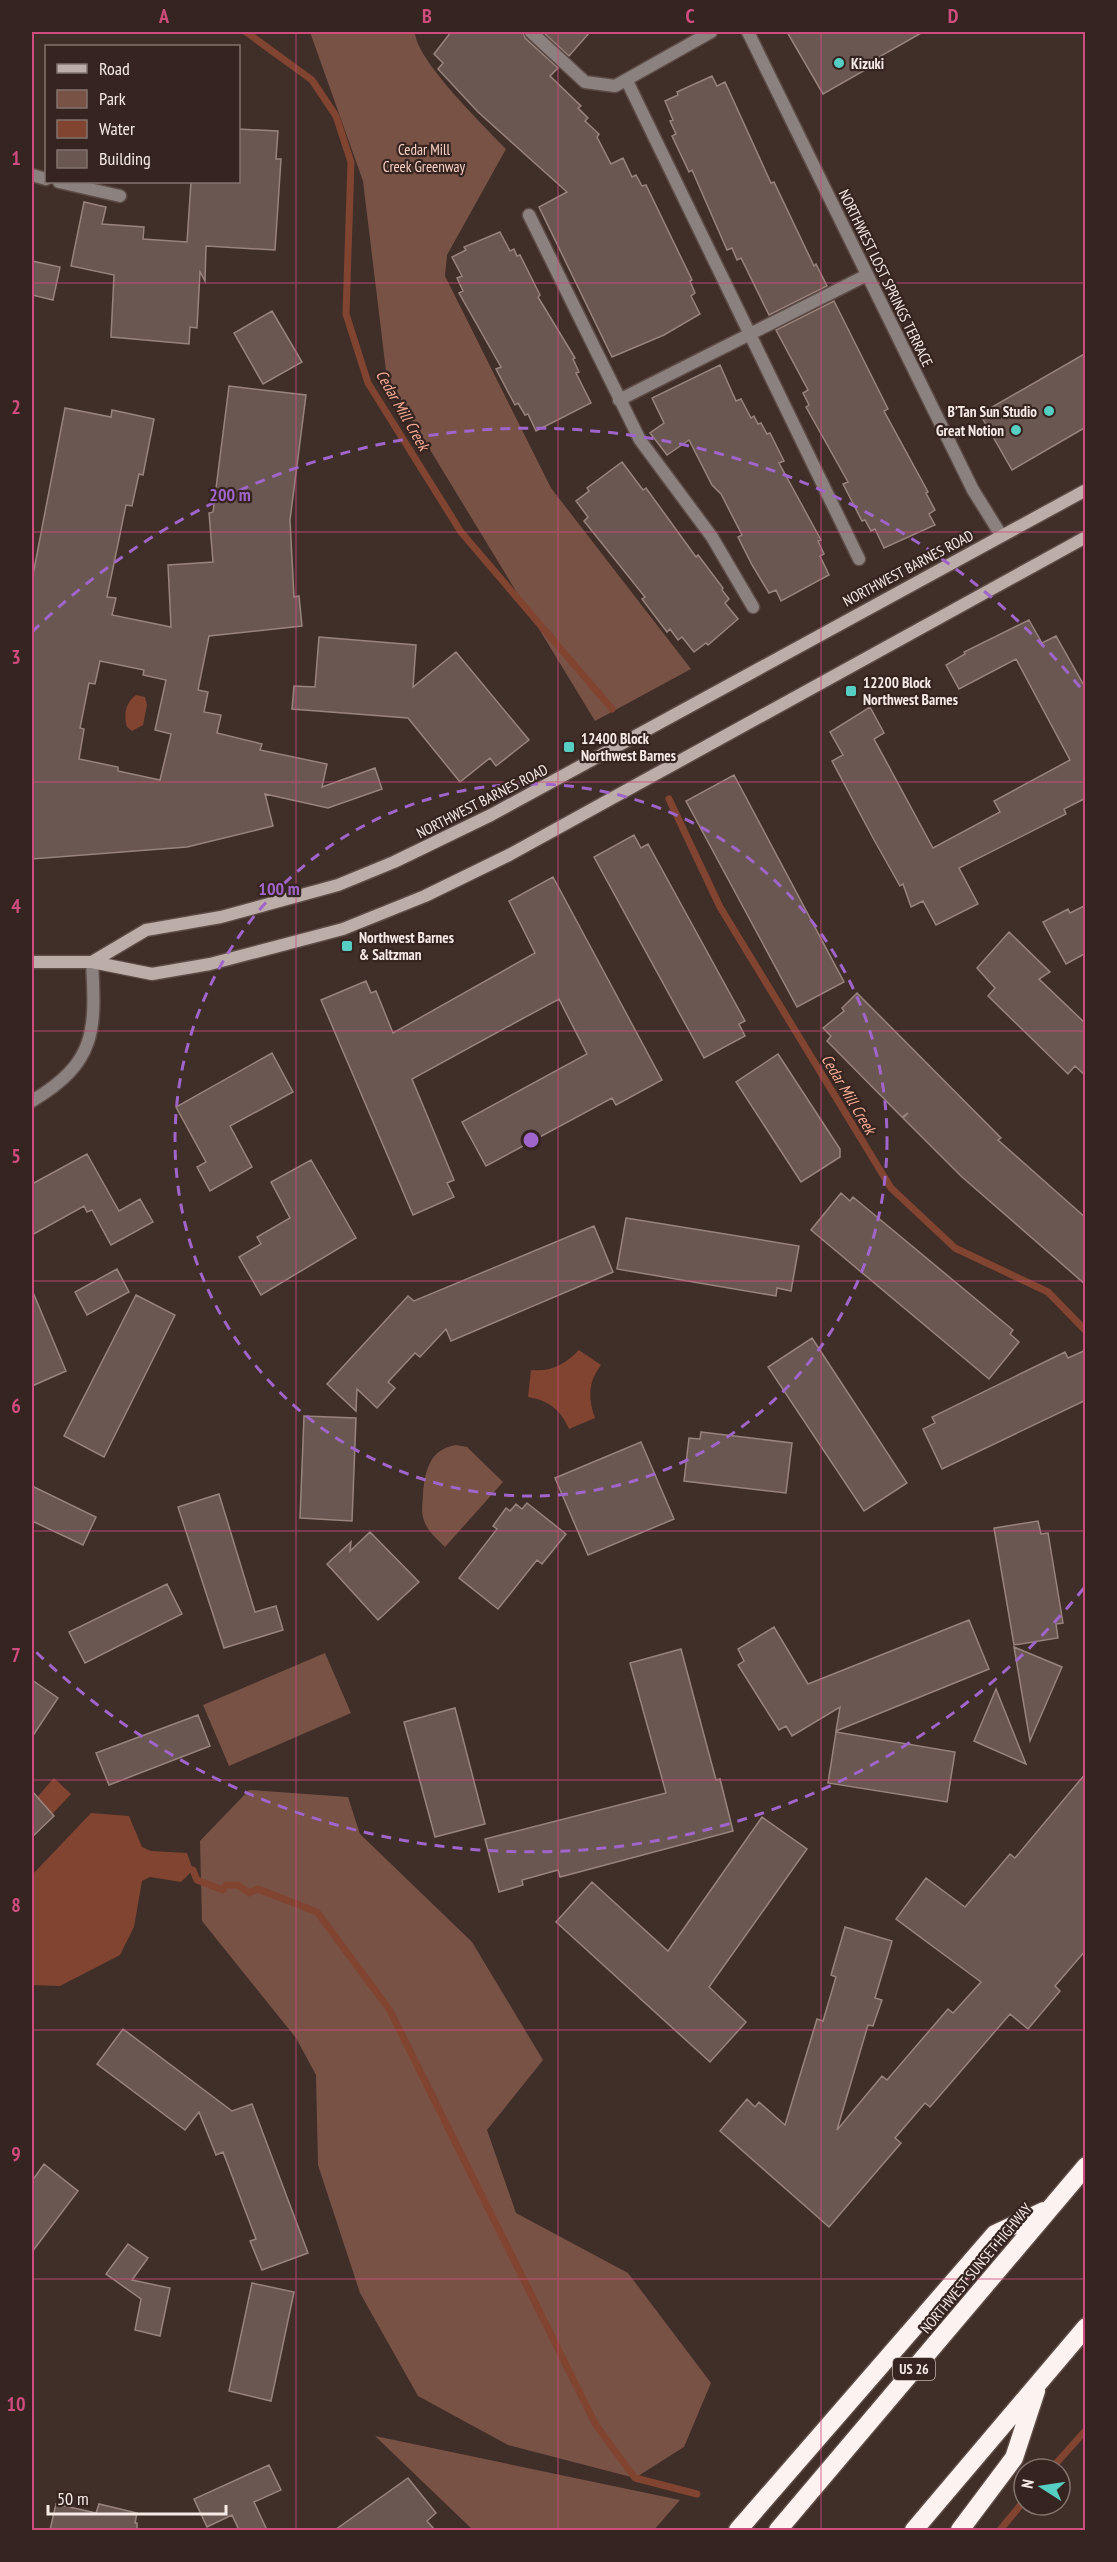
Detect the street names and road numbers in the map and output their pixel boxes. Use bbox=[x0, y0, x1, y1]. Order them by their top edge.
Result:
street label: NORTHWEST LOST SPRINGS TERRACE bbox=[835, 186, 937, 370]
street label: NORTHWEST BARNES ROAD bbox=[840, 526, 977, 610]
street label: NORTHWEST BARNES ROAD bbox=[413, 760, 551, 842]
street label: NORTHWEST SUNSET HIGHWAY bbox=[916, 2199, 1036, 2337]
road number: US 26 bbox=[893, 2358, 935, 2380]

